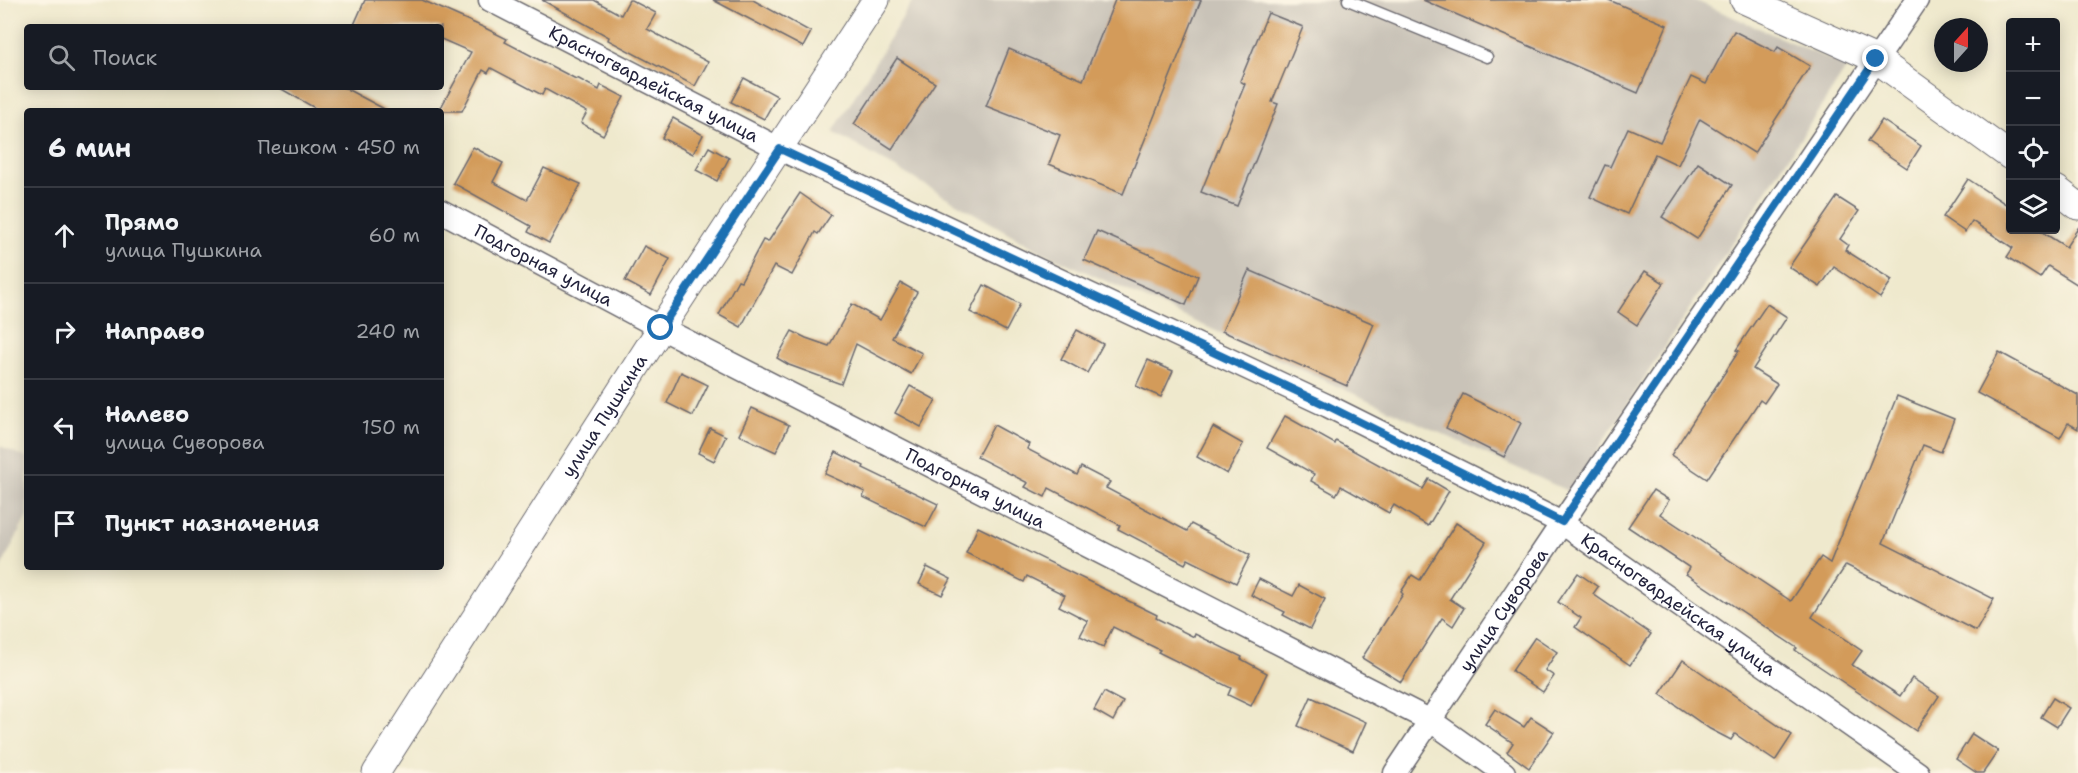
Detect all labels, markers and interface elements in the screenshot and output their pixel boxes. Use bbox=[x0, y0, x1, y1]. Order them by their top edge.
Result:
north arrow bbox=[1934, 18, 1988, 72]
map controls bbox=[2006, 18, 2060, 234]
button: + bbox=[2006, 18, 2060, 72]
street label: Красногвардейская улица bbox=[545, 20, 763, 148]
search box bbox=[24, 24, 444, 90]
icon: search bbox=[45, 41, 78, 74]
text: Поиск bbox=[93, 43, 157, 72]
route end bbox=[1862, 45, 1888, 71]
button: − bbox=[2006, 72, 2060, 126]
button: locate bbox=[2006, 126, 2060, 180]
text: 6 мин bbox=[48, 130, 131, 165]
text: Пешком · 450 m bbox=[257, 134, 420, 160]
button: layers bbox=[2006, 180, 2060, 234]
text: Прямо bbox=[105, 208, 179, 237]
icon: ahead bbox=[48, 219, 81, 252]
street label: Подгорная улица bbox=[470, 219, 617, 312]
text: 60 m bbox=[368, 222, 420, 248]
text: улица Пушкина bbox=[105, 237, 262, 263]
route start bbox=[647, 314, 673, 340]
icon: right bbox=[48, 315, 81, 348]
text: Направо bbox=[105, 317, 205, 346]
text: 240 m bbox=[355, 318, 420, 344]
street label: улица Пушкина bbox=[556, 350, 653, 482]
text: Налево bbox=[105, 400, 189, 429]
icon: left bbox=[48, 411, 81, 444]
text: 150 m bbox=[362, 414, 420, 440]
text: улица Суворова bbox=[105, 429, 265, 455]
street label: Подгорная улица bbox=[901, 443, 1049, 534]
icon: arrive bbox=[48, 507, 81, 540]
text: Пункт назначения bbox=[105, 509, 319, 538]
street label: Красногвардейская улица bbox=[1576, 528, 1780, 681]
street label: улица Суворова bbox=[1454, 544, 1554, 676]

